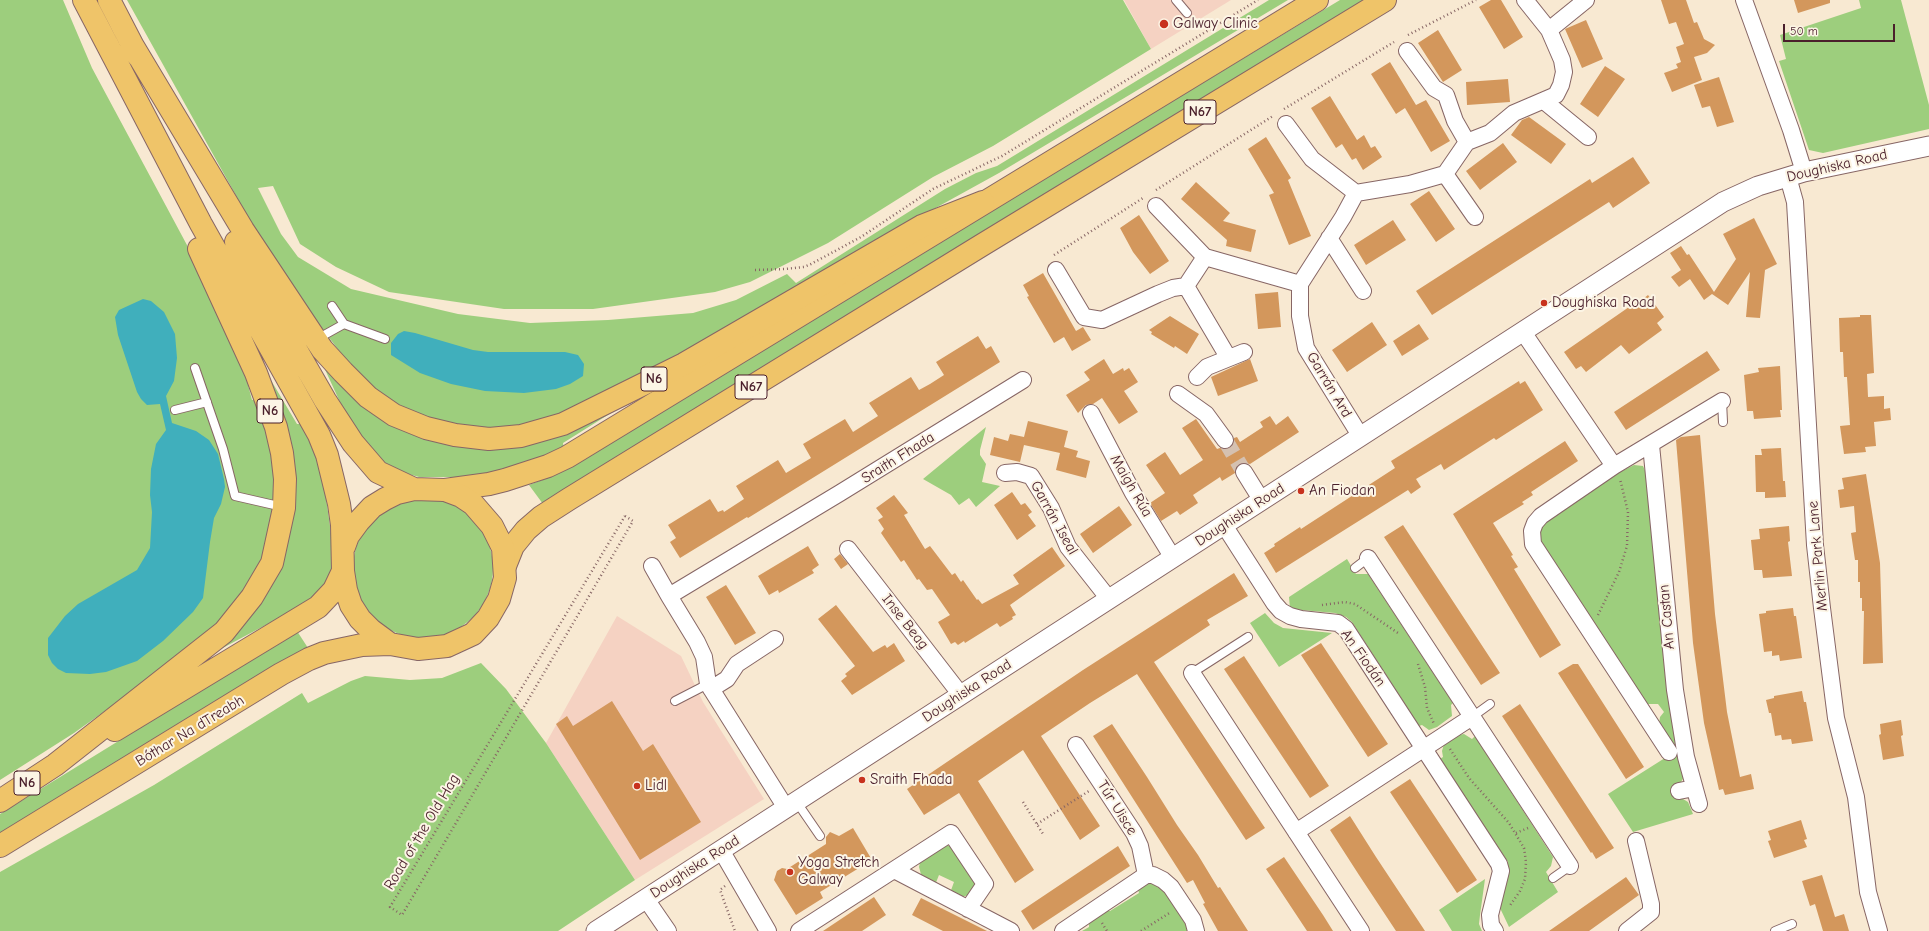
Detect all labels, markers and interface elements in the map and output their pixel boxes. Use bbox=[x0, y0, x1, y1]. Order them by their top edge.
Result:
place label: Galway Clinic bbox=[1173, 15, 1258, 33]
scale bar bbox=[1785, 16, 1897, 42]
marker: Galway Clinic bbox=[1158, 18, 1170, 30]
text: 50 m bbox=[1790, 24, 1818, 38]
road number: N67 bbox=[1184, 100, 1216, 124]
street label: Doughiska Road bbox=[1785, 146, 1889, 186]
place label: Doughiska Road bbox=[1552, 294, 1655, 312]
marker: Doughiska Road bbox=[1539, 298, 1549, 308]
street label: Garrán Ard bbox=[1302, 349, 1356, 421]
road number: N6 bbox=[641, 367, 667, 391]
road number: N67 bbox=[735, 375, 767, 399]
road number: N6 bbox=[257, 399, 283, 423]
street label: Sraith Fhada bbox=[858, 428, 938, 488]
street label: Maigh Rúa bbox=[1106, 452, 1156, 520]
street label: Garrán Iseal bbox=[1026, 478, 1082, 558]
street label: Doughiska Road bbox=[1192, 479, 1288, 551]
place label: An Fiodan bbox=[1309, 482, 1375, 500]
marker: An Fiodan bbox=[1296, 486, 1306, 496]
street label: Merlin Park Lane bbox=[1804, 500, 1832, 612]
street label: An Castan bbox=[1655, 584, 1679, 650]
street label: Inse Beag bbox=[878, 591, 932, 653]
street label: An Fiodán bbox=[1337, 626, 1389, 690]
street label: Doughiska Road bbox=[919, 655, 1015, 727]
street label: Bóthar Na dTreabh bbox=[132, 691, 248, 771]
road number: N6 bbox=[14, 771, 40, 795]
street label: Road of the Old Hag bbox=[380, 771, 464, 893]
place label: Sraith Fhada bbox=[870, 771, 953, 789]
marker: Sraith Fhada bbox=[857, 775, 867, 785]
place label: Lidl bbox=[645, 777, 667, 795]
street label: Túr Uisce bbox=[1093, 777, 1141, 839]
marker: Lidl bbox=[632, 781, 642, 791]
street label: Doughiska Road bbox=[647, 831, 743, 903]
place label: Yoga Stretch Galway bbox=[798, 854, 880, 889]
marker: Yoga Stretch Galway bbox=[785, 867, 795, 877]

